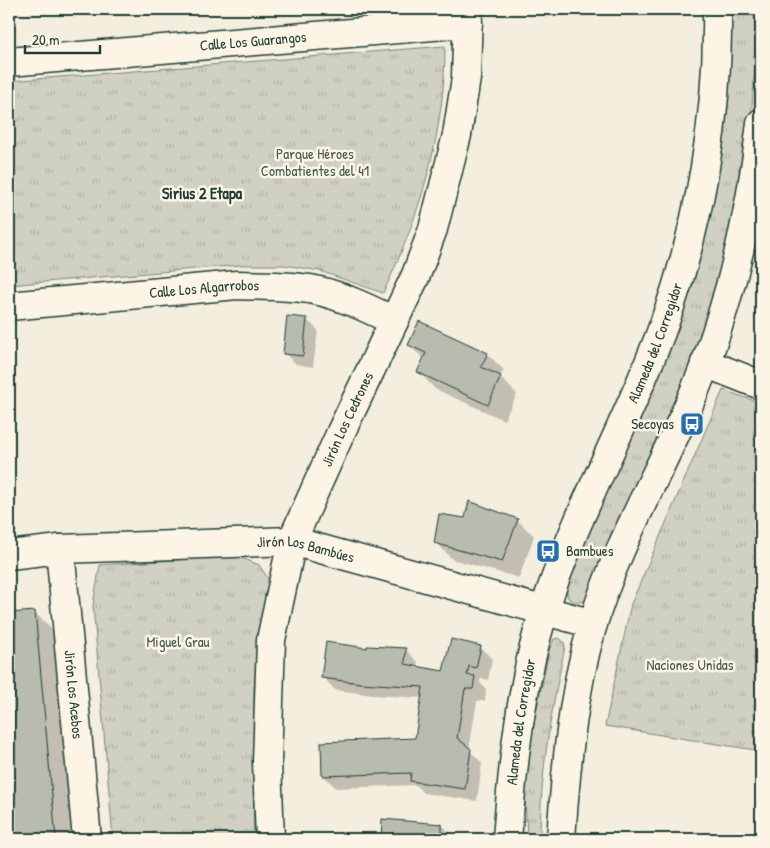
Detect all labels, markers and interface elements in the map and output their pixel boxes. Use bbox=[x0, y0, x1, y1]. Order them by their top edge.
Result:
scale bar bbox=[25, 22, 100, 54]
street label: Calle Los Guarangos bbox=[199, 26, 307, 56]
text: 20 m bbox=[32, 29, 59, 50]
park label: Parque Héroes Combatientes del 41 bbox=[261, 143, 369, 181]
district label: Sirius 2 Etapa bbox=[162, 182, 243, 205]
street label: Calle Los Algarrobos bbox=[148, 274, 260, 303]
street label: Alameda del Corregidor bbox=[622, 280, 687, 406]
street label: Jirón Los Cedrones bbox=[316, 368, 378, 470]
bus stop icon: Secoyas bbox=[679, 411, 705, 437]
place label: Secoyas bbox=[631, 413, 674, 434]
street label: Jirón Los Bambúes bbox=[256, 530, 357, 568]
bus stop icon: Bambues bbox=[535, 538, 561, 564]
place label: Bambues bbox=[566, 540, 614, 561]
park label: Miguel Grau bbox=[146, 631, 210, 652]
street label: Jirón Los Acebos bbox=[59, 649, 89, 740]
park label: Naciones Unidas bbox=[647, 654, 734, 675]
street label: Alameda del Corregidor bbox=[501, 656, 541, 786]

